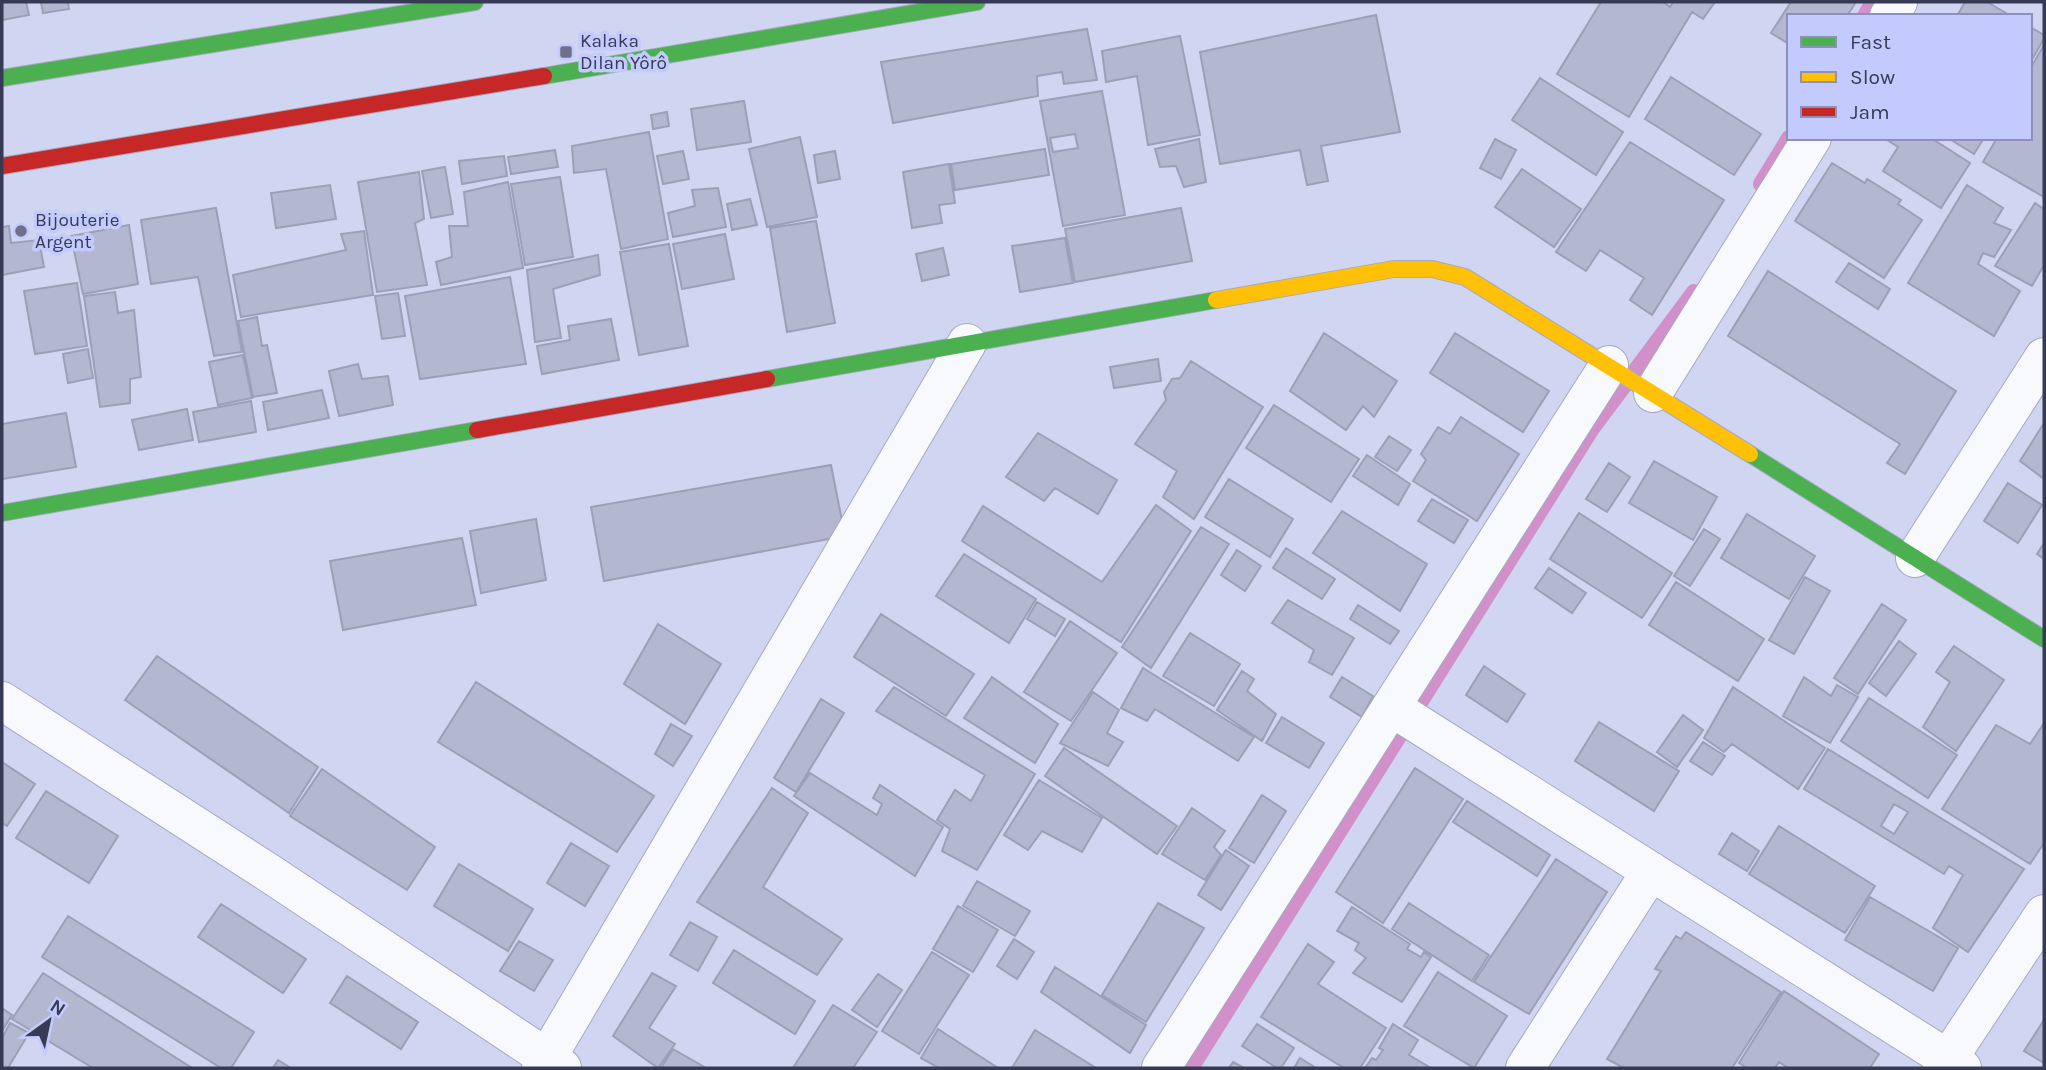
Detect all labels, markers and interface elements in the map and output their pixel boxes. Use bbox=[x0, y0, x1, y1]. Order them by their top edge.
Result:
legend bbox=[1787, 14, 2032, 140]
place label: Kalaka Dilan Yôrô bbox=[580, 30, 667, 74]
text: Fast bbox=[1850, 30, 1891, 54]
marker: Kalaka Dilan Yôrô bbox=[558, 44, 574, 60]
text: Slow bbox=[1850, 65, 1895, 89]
text: Jam bbox=[1850, 100, 1890, 124]
place label: Bijouterie Argent bbox=[35, 209, 120, 253]
marker: Bijouterie Argent bbox=[13, 223, 29, 239]
north arrow bbox=[14, 986, 84, 1056]
text: N bbox=[46, 995, 69, 1021]

